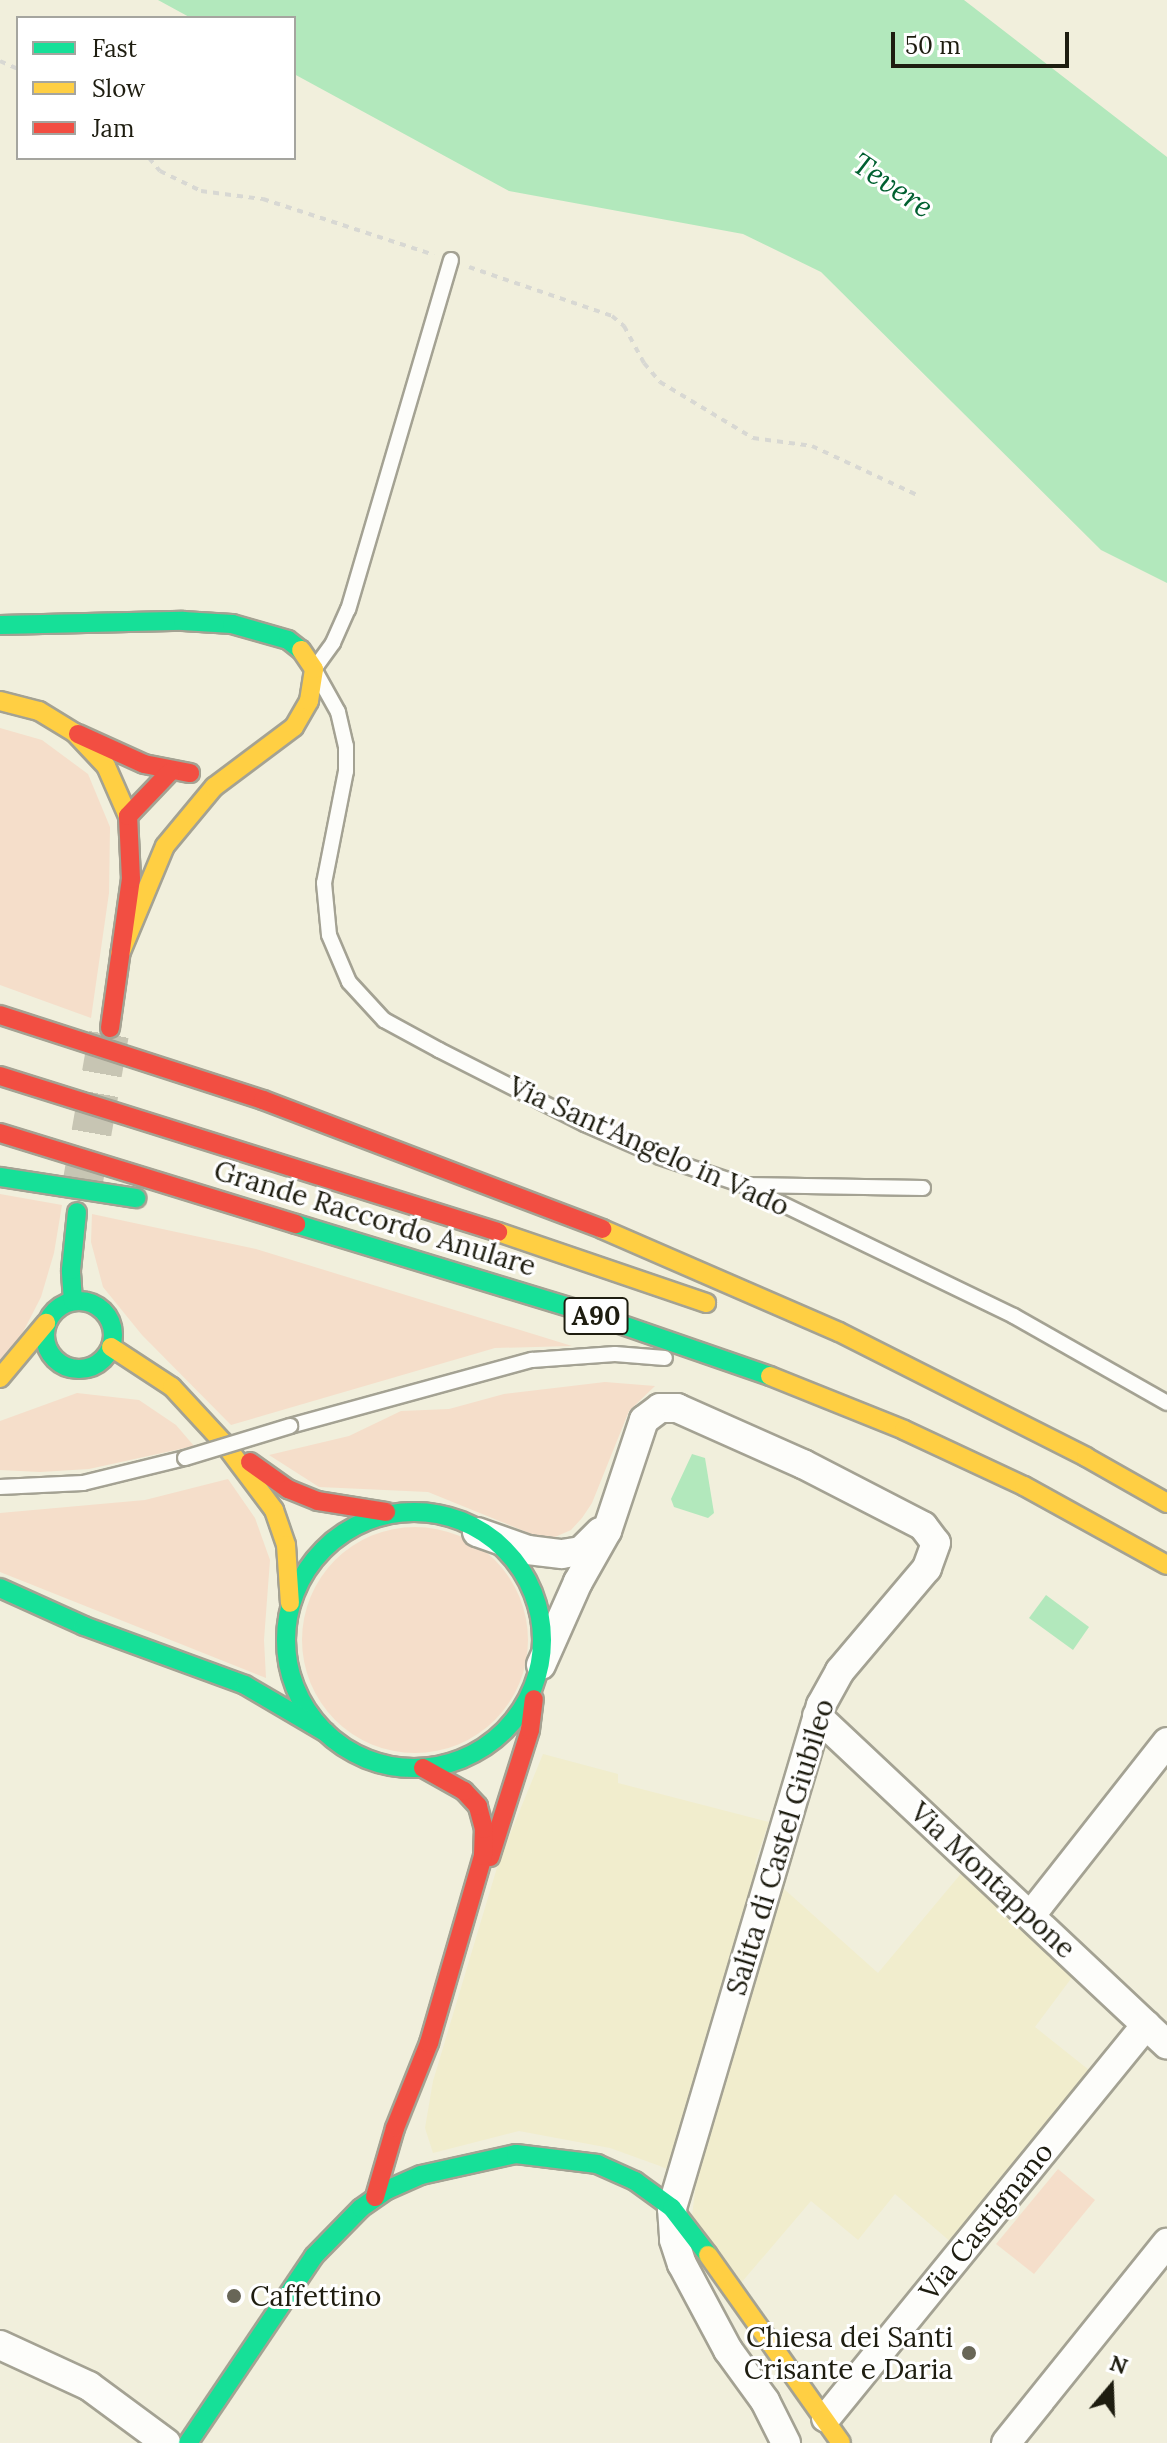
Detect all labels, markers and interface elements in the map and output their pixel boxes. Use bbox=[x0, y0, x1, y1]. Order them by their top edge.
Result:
legend bbox=[16, 16, 296, 160]
scale bar bbox=[895, 16, 1073, 66]
text: 50 m bbox=[905, 30, 961, 61]
text: Fast bbox=[92, 33, 137, 64]
text: Slow bbox=[92, 73, 145, 104]
text: Jam bbox=[92, 113, 134, 144]
water label: Tevere bbox=[846, 145, 940, 225]
street label: Via Sant'Angelo in Vado bbox=[503, 1069, 795, 1223]
street label: Grande Raccordo Anulare bbox=[210, 1153, 540, 1283]
road number: A90 bbox=[562, 1294, 630, 1338]
street label: Salita di Castel Giubileo bbox=[719, 1695, 841, 1999]
street label: Via Montappone bbox=[903, 1795, 1083, 1965]
street label: Via Castignano bbox=[912, 2135, 1060, 2307]
place label: Caffettino bbox=[250, 2279, 381, 2313]
marker: Caffettino bbox=[225, 2287, 243, 2305]
place label: Chiesa dei Santi Crisante e Daria bbox=[744, 2320, 953, 2386]
marker: Chiesa dei Santi Crisante e Daria bbox=[960, 2344, 978, 2362]
north arrow bbox=[1071, 2347, 1151, 2427]
text: N bbox=[1106, 2348, 1131, 2380]

